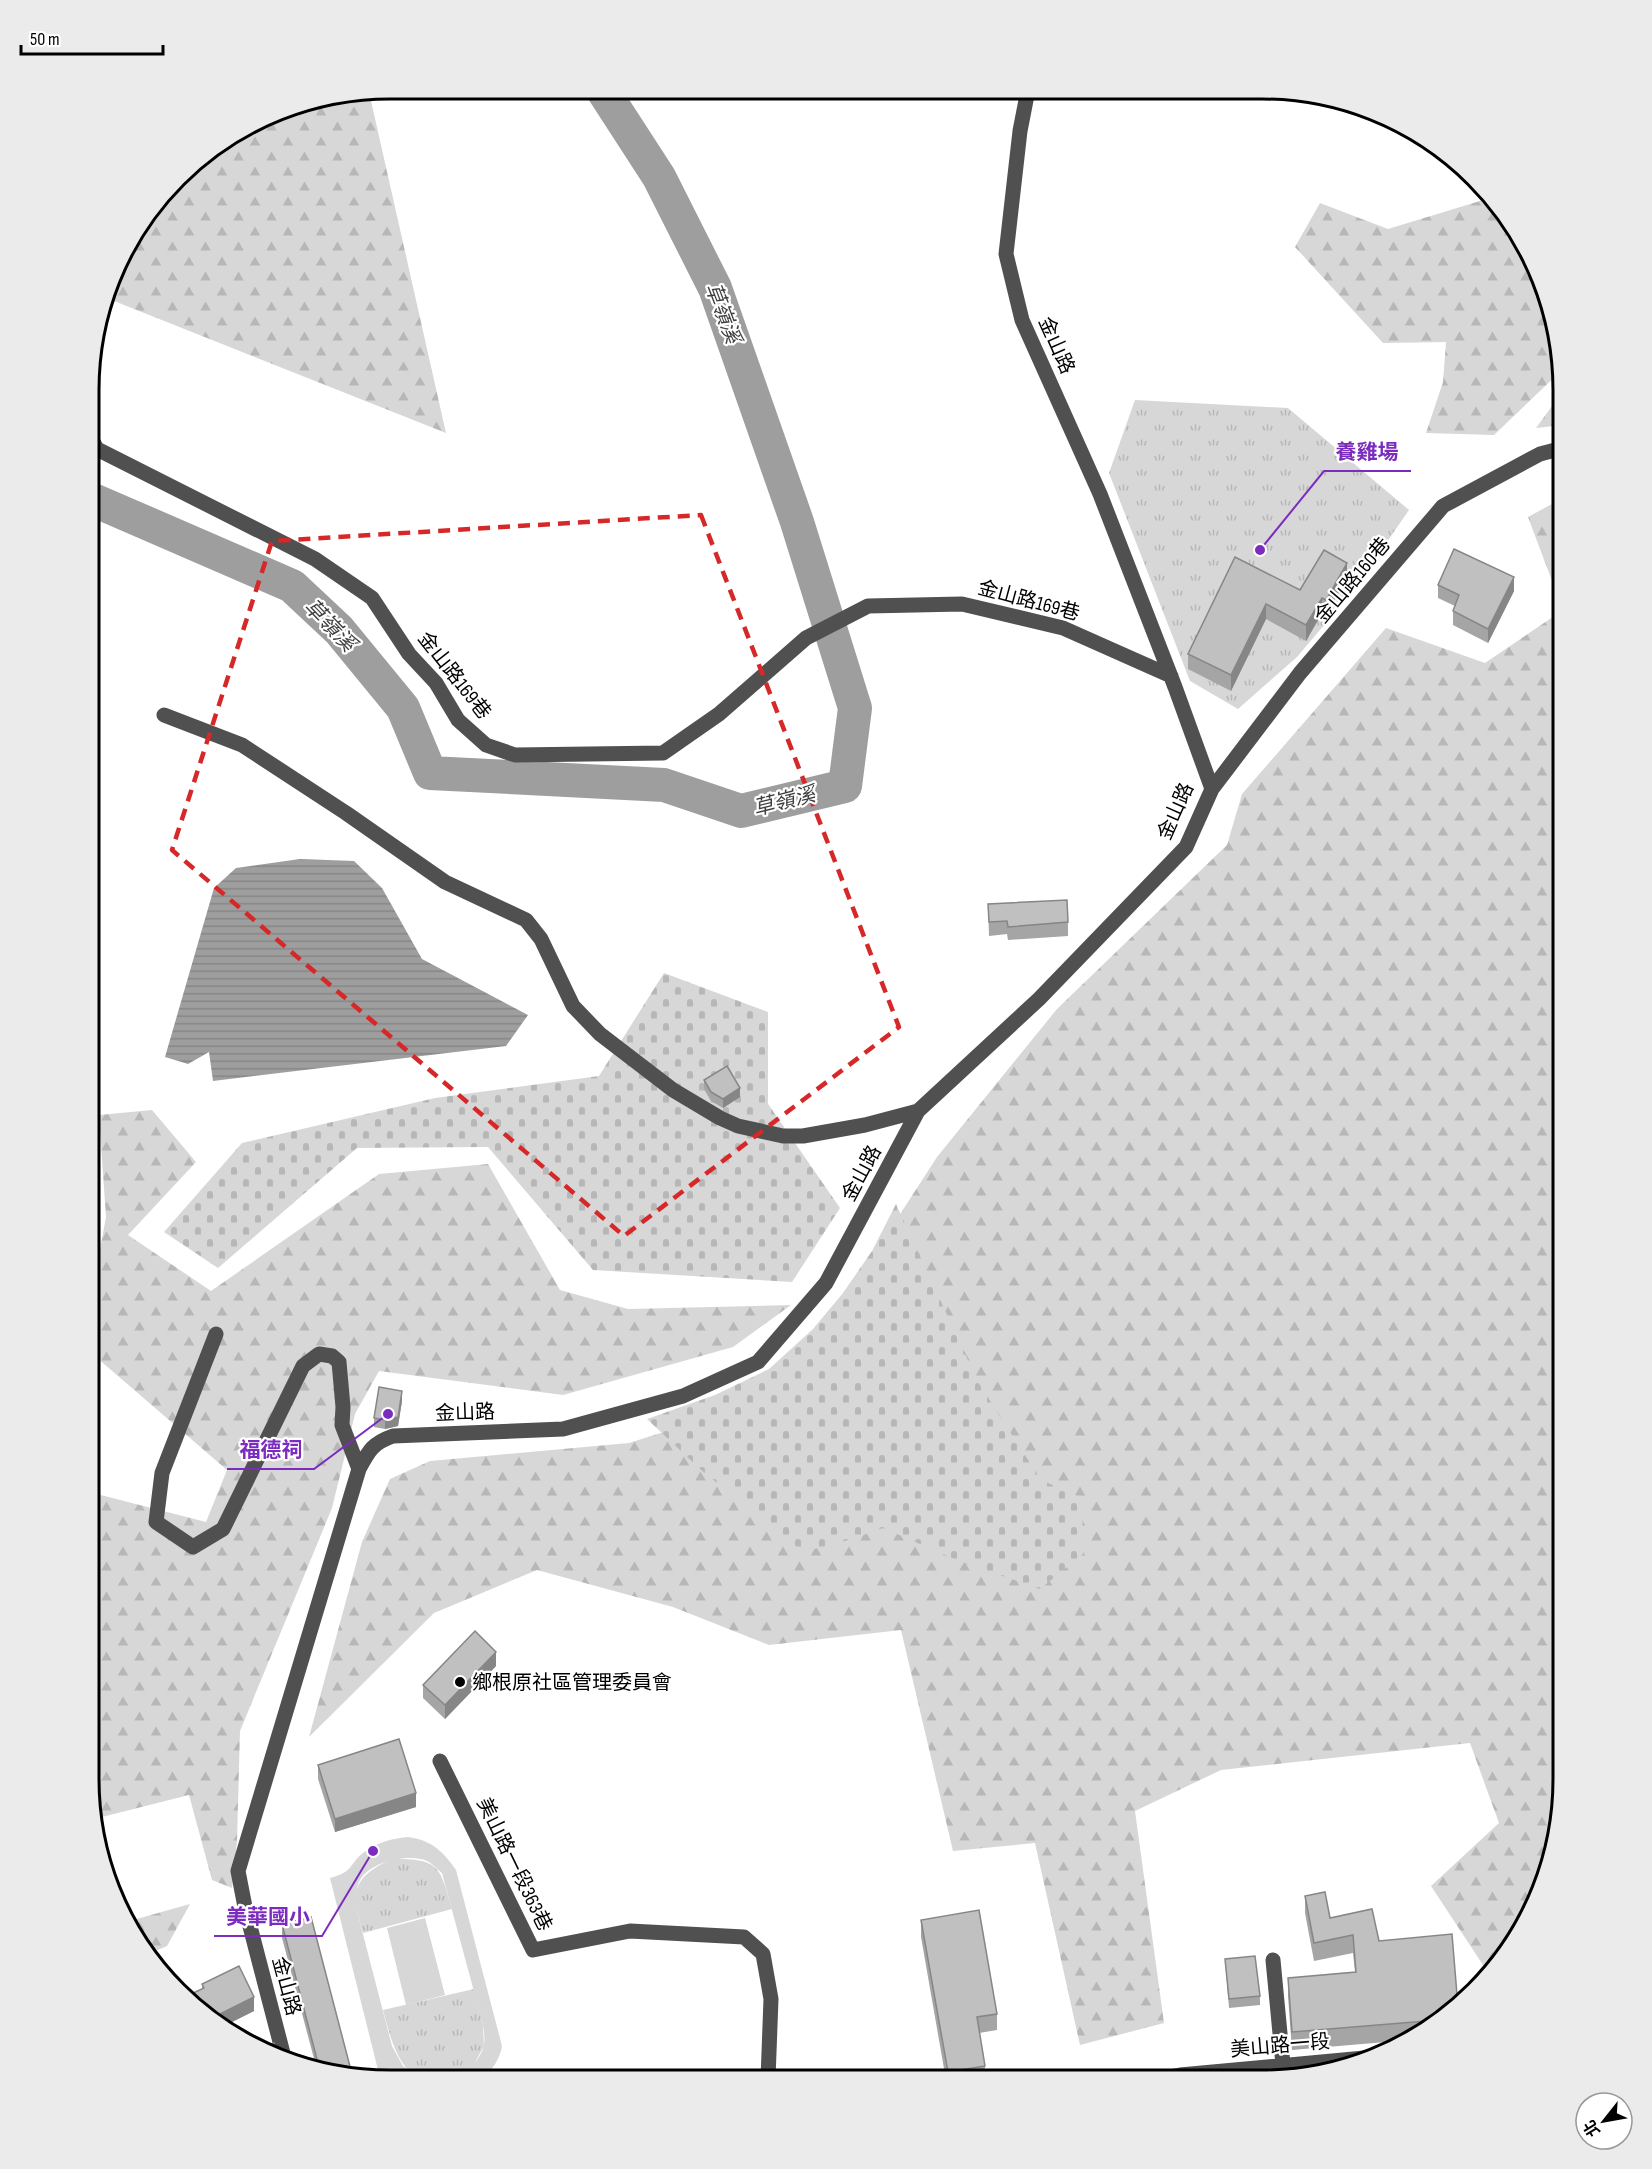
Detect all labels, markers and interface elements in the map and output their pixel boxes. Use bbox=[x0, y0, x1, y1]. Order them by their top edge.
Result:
scale bar bbox=[21, 18, 164, 56]
text: 50 m bbox=[30, 29, 60, 50]
water label: 草嶺溪 bbox=[700, 279, 747, 350]
street label: 金山路 bbox=[1033, 313, 1079, 378]
callout: 養雞場 bbox=[1324, 432, 1411, 471]
text: 養雞場 bbox=[1336, 440, 1399, 465]
street label: 金山路160巷 bbox=[1310, 533, 1396, 628]
street label: 金山路169巷 bbox=[975, 576, 1082, 626]
water label: 草嶺溪 bbox=[299, 594, 363, 659]
street label: 金山路169巷 bbox=[413, 627, 496, 724]
street label: 金山路 bbox=[1153, 779, 1199, 844]
water label: 草嶺溪 bbox=[751, 781, 821, 821]
street label: 金山路 bbox=[837, 1141, 887, 1206]
street label: 金山路 bbox=[435, 1400, 495, 1426]
callout: 福德祠 bbox=[227, 1430, 314, 1469]
text: 福德祠 bbox=[240, 1438, 303, 1463]
place label: 鄉根原社區管理委員會 bbox=[472, 1671, 672, 1695]
marker: 鄉根原社區管理委員會 bbox=[453, 1675, 467, 1689]
street label: 美山路一段363巷 bbox=[471, 1794, 557, 1935]
callout: 美華國小 bbox=[214, 1897, 322, 1936]
text: 美華國小 bbox=[226, 1905, 310, 1930]
street label: 金山路 bbox=[267, 1954, 305, 2018]
street label: 美山路一段 bbox=[1229, 2030, 1331, 2062]
north arrow bbox=[1574, 2091, 1634, 2151]
text: 北 bbox=[1580, 2116, 1605, 2140]

